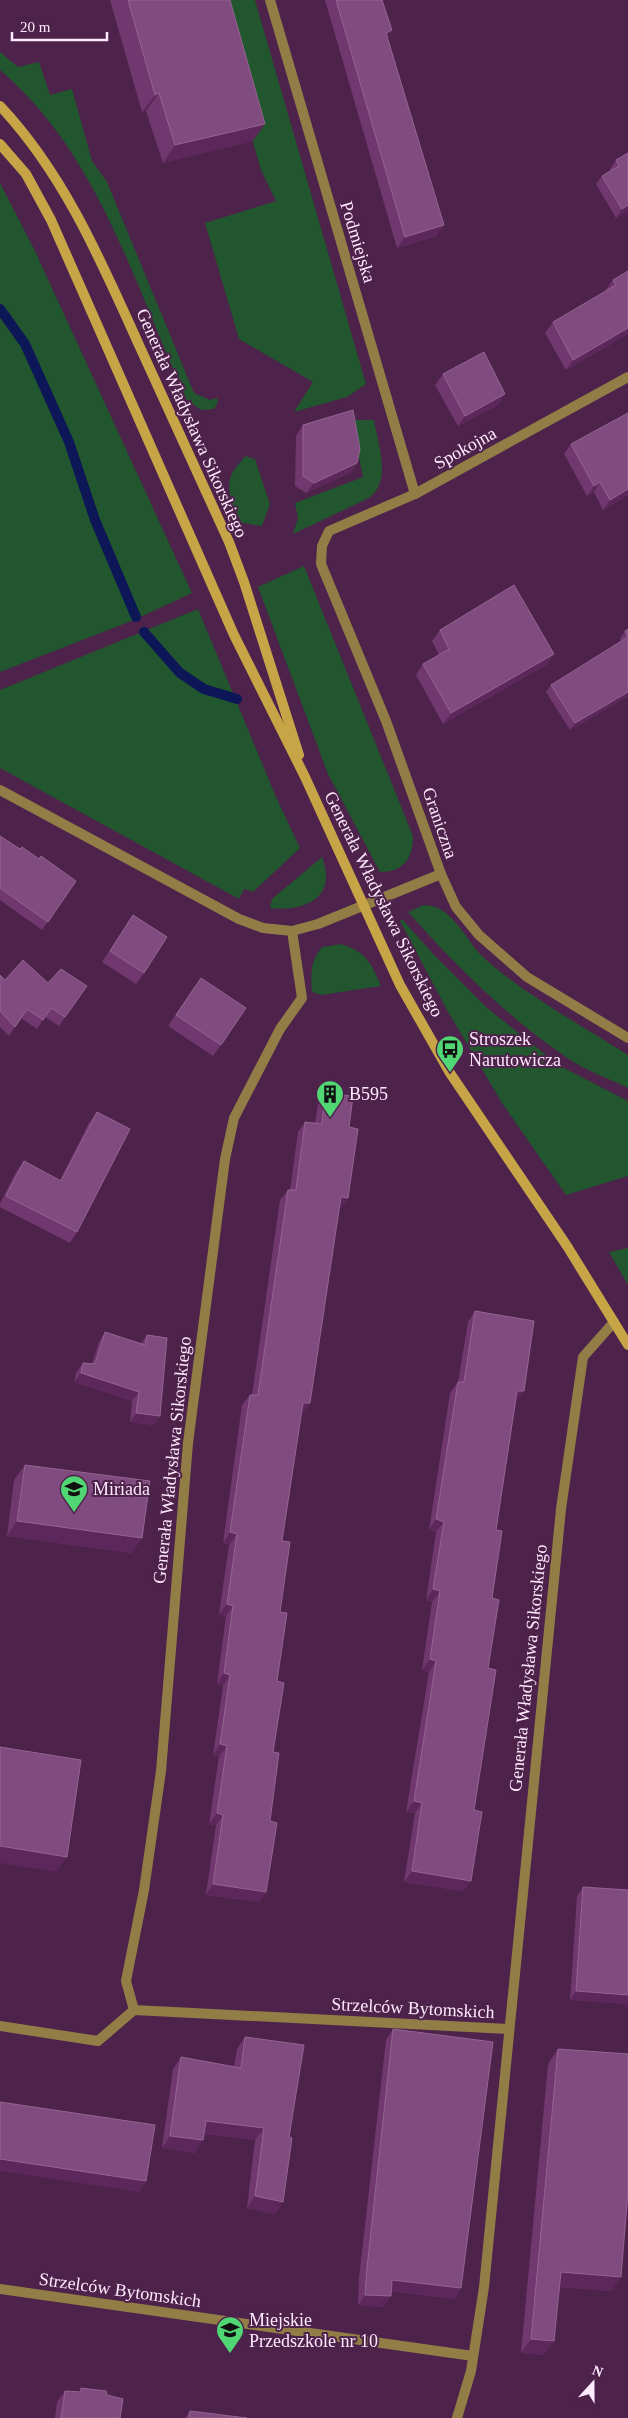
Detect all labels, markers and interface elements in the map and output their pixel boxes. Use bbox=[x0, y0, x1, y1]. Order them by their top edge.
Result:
scale bar bbox=[12, 10, 108, 42]
text: 20 m bbox=[20, 19, 51, 35]
street label: Podmiejska bbox=[336, 199, 380, 285]
street label: Generała Władysława Sikorskiego bbox=[132, 305, 252, 541]
street label: Spokojna bbox=[430, 423, 500, 473]
street label: Graniczna bbox=[419, 785, 461, 861]
street label: Generała Władysława Sikorskiego bbox=[321, 788, 447, 1020]
place label: Stroszek Narutowicza bbox=[469, 1029, 561, 1070]
bus stop icon: Stroszek Narutowicza bbox=[435, 1034, 465, 1073]
building icon: B595 bbox=[315, 1079, 345, 1118]
place label: B595 bbox=[349, 1084, 388, 1104]
street label: Generała Władysława Sikorskiego bbox=[149, 1335, 195, 1585]
school or university icon: Miriada bbox=[59, 1474, 89, 1513]
place label: Miriada bbox=[93, 1479, 150, 1499]
street label: Generała Władysława Sikorskiego bbox=[505, 1543, 551, 1793]
street label: Strzelców Bytomskich bbox=[331, 1994, 495, 2022]
street label: Strzelców Bytomskich bbox=[38, 2269, 202, 2311]
place label: Miejskie Przedszkole nr 10 bbox=[249, 2310, 378, 2351]
school or university icon: Miejskie Przedszkole nr 10 bbox=[215, 2315, 245, 2354]
north arrow bbox=[568, 2358, 618, 2408]
text: N bbox=[590, 2363, 605, 2380]

